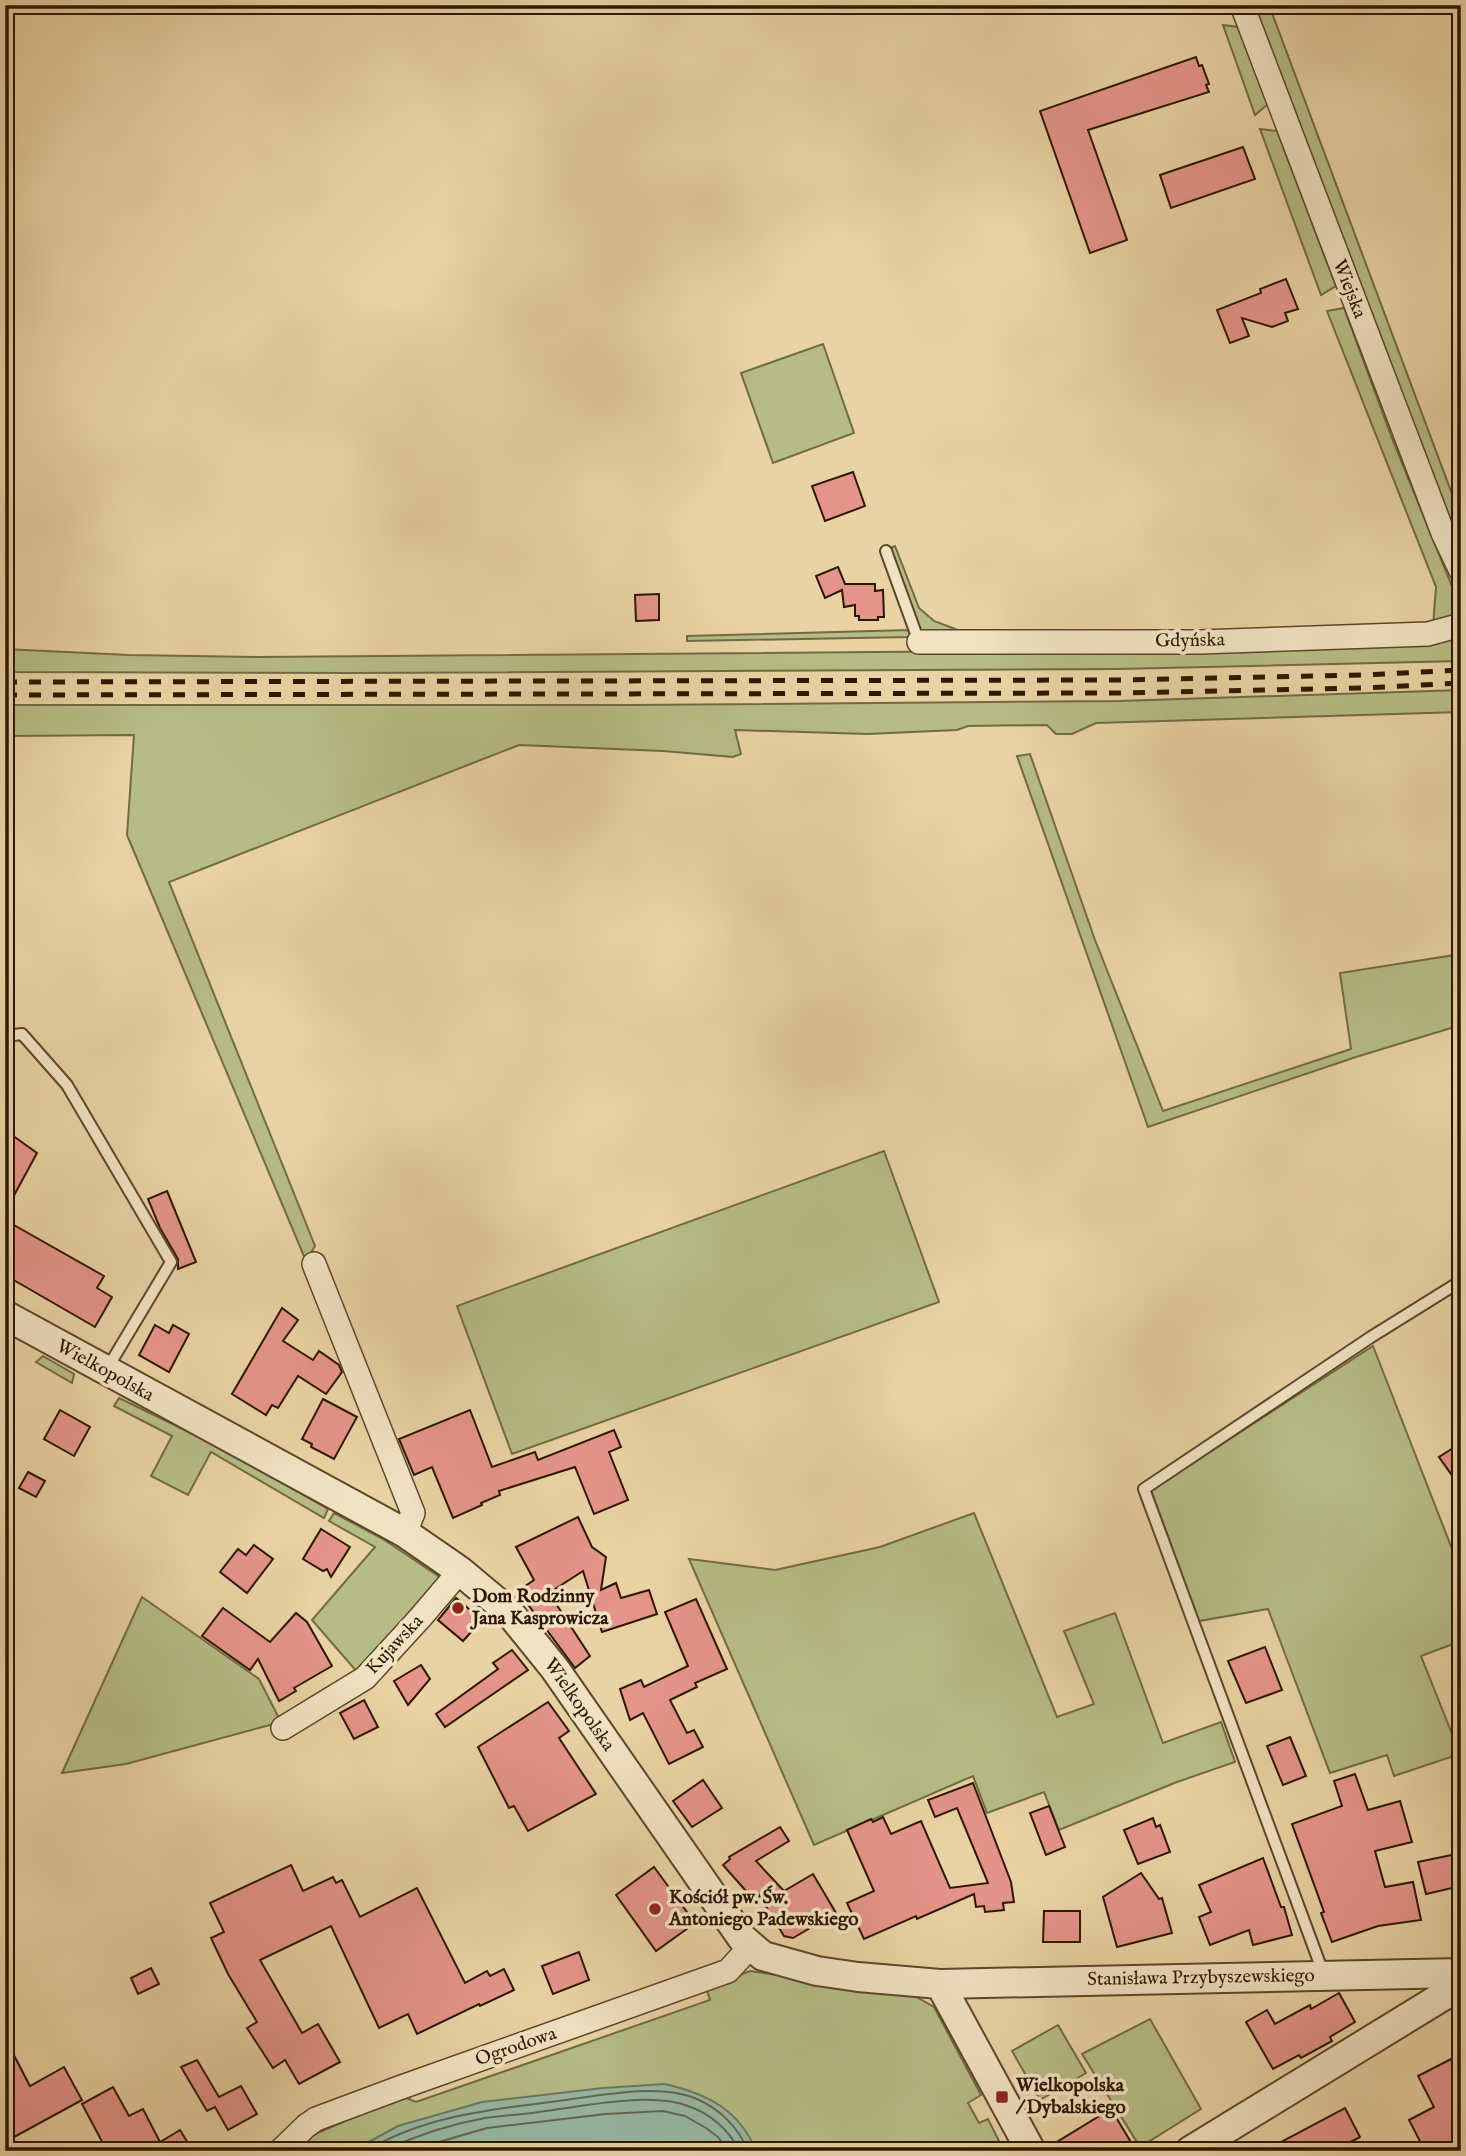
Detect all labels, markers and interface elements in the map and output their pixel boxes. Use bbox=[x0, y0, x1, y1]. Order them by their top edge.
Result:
street label: Wiejska bbox=[1327, 256, 1371, 323]
street label: Gdyńska bbox=[1155, 628, 1226, 654]
street label: Wielkopolska bbox=[52, 1334, 159, 1408]
place label: Dom Rodzinny Jana Kasprowicza bbox=[469, 1585, 609, 1631]
marker: Dom Rodzinny Jana Kasprowicza bbox=[450, 1600, 466, 1616]
street label: Kujawska bbox=[361, 1609, 429, 1680]
street label: Wielkopolska bbox=[538, 1654, 620, 1757]
place label: Kościół pw. Św. Antoniego Padewskiego bbox=[668, 1885, 858, 1932]
marker: Kościół pw. Św. Antoniego Padewskiego bbox=[647, 1901, 663, 1917]
street label: Stanisława Przybyszewskiego bbox=[1087, 1964, 1315, 1992]
street label: Ogrodowa bbox=[472, 2022, 560, 2072]
place label: Wielkopolska / Dybalskiego bbox=[1015, 2074, 1126, 2120]
marker: Wielkopolska / Dybalskiego bbox=[994, 2089, 1010, 2105]

